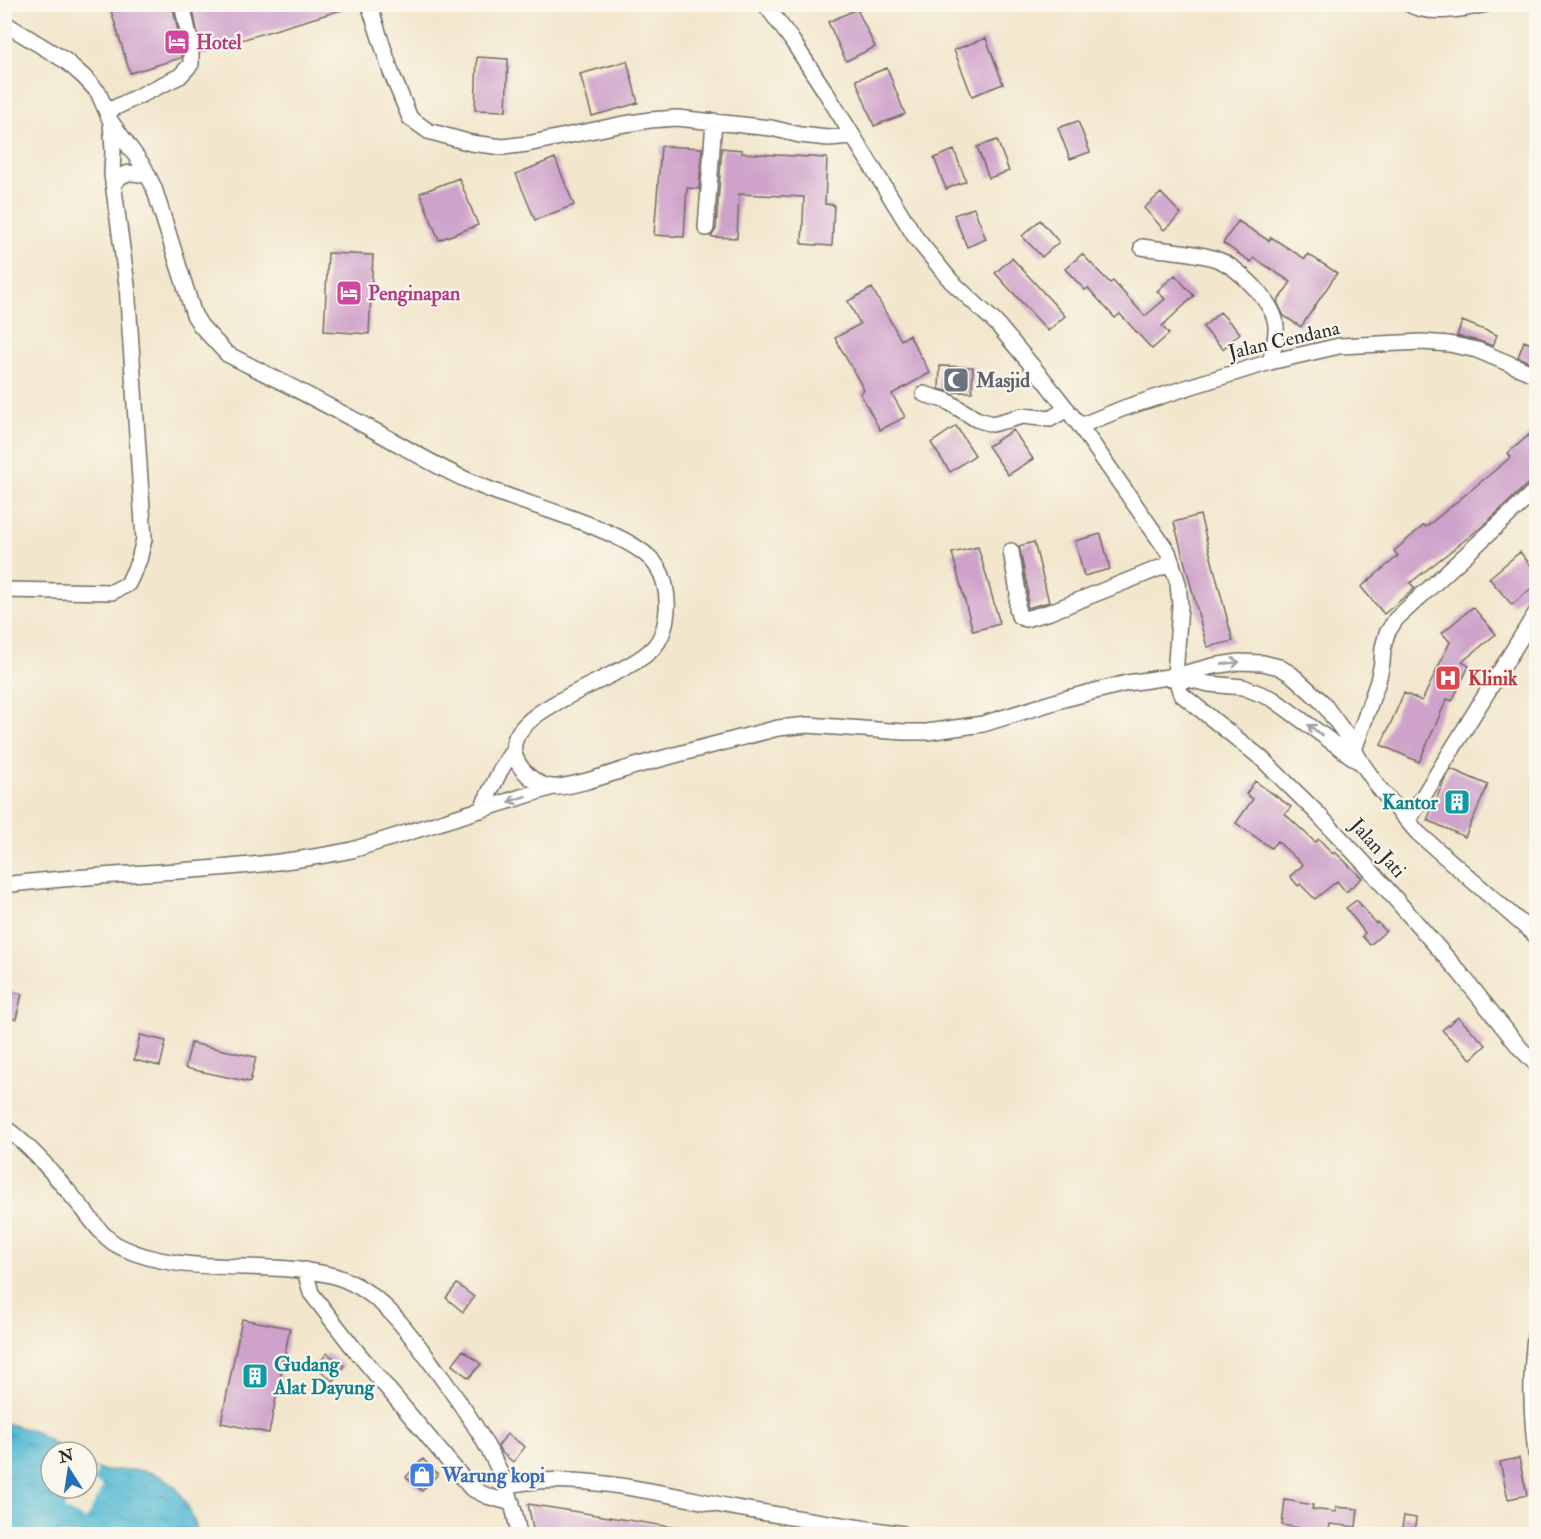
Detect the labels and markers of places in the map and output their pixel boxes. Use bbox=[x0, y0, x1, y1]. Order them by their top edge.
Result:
hotel icon: Hotel bbox=[162, 27, 192, 57]
place label: Hotel bbox=[196, 30, 243, 55]
hotel icon: Penginapan bbox=[334, 278, 364, 308]
place label: Penginapan bbox=[368, 281, 461, 307]
mosque icon: Masjid bbox=[941, 365, 971, 395]
place label: Masjid bbox=[975, 368, 1030, 393]
hospital icon: Klinik bbox=[1433, 663, 1463, 693]
place label: Klinik bbox=[1468, 666, 1518, 691]
building icon: Kantor bbox=[1442, 787, 1472, 817]
place label: Kantor bbox=[1382, 790, 1439, 815]
place label: Gudang Alat Dayung bbox=[273, 1352, 376, 1401]
building icon: Gudang Alat Dayung bbox=[240, 1361, 270, 1391]
shop icon: Warung kopi bbox=[407, 1460, 437, 1490]
place label: Warung kopi bbox=[441, 1463, 546, 1489]

